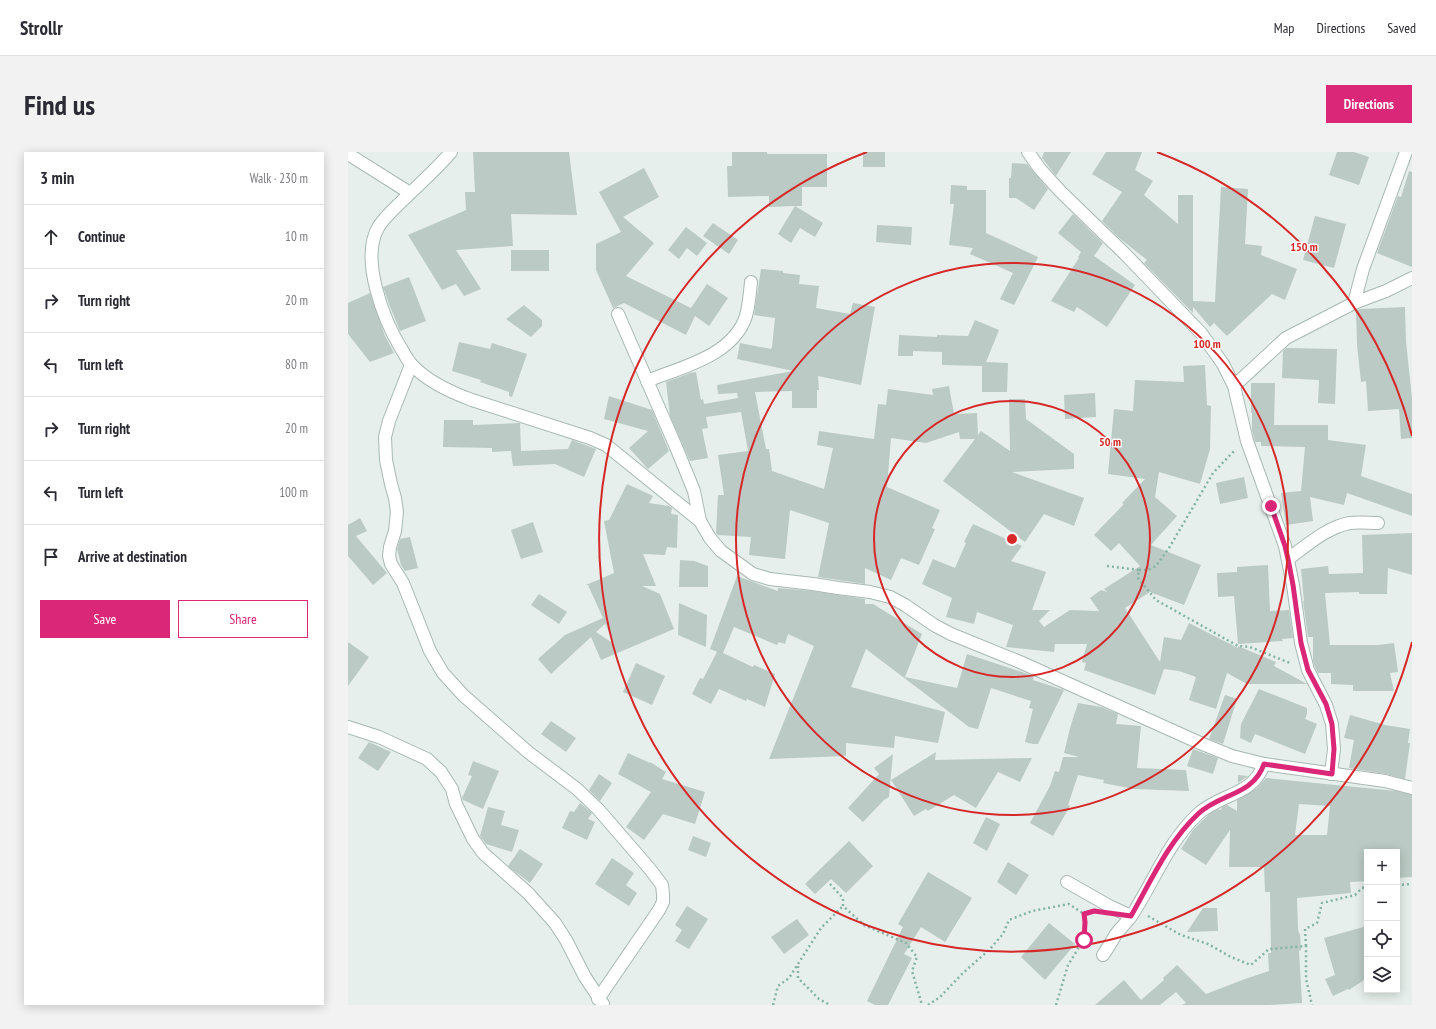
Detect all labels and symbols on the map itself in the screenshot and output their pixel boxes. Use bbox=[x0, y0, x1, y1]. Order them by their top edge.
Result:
text: 150 m bbox=[1290, 239, 1318, 254]
text: 100 m bbox=[1193, 336, 1221, 351]
text: 50 m bbox=[1099, 434, 1121, 449]
route end bbox=[1262, 497, 1280, 515]
centre of rings bbox=[1005, 532, 1019, 546]
route start bbox=[1075, 931, 1093, 949]

